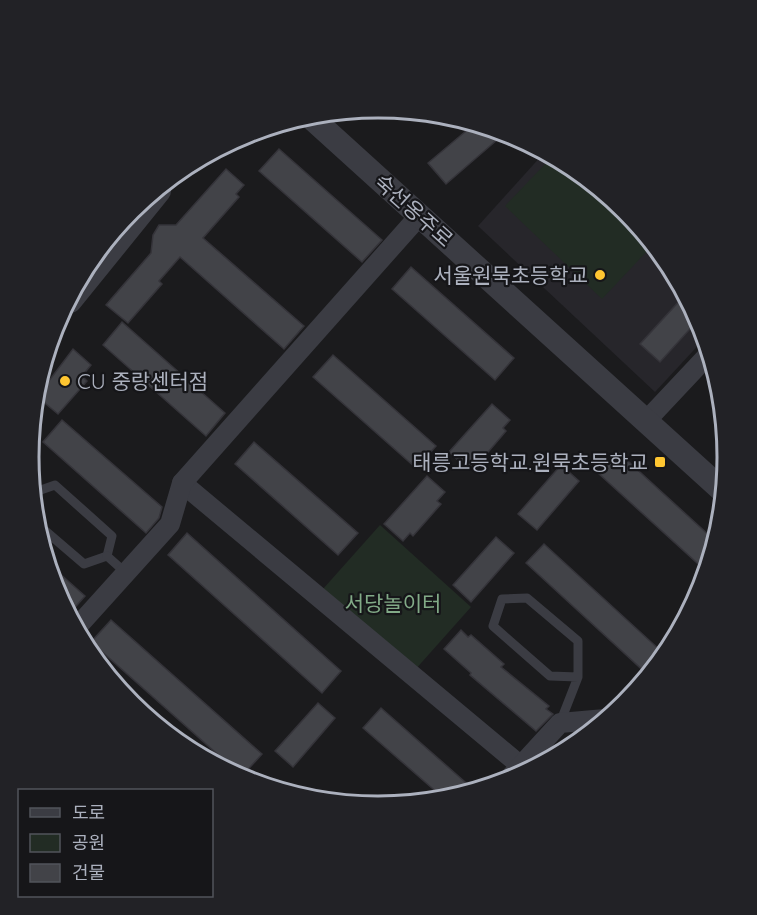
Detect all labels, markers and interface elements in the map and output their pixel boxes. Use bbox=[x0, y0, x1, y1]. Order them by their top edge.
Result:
street label: 숙선옹주로 bbox=[369, 168, 459, 252]
place label: 서울원묵초등학교 bbox=[433, 262, 588, 288]
marker: 서울원묵초등학교 bbox=[593, 268, 607, 282]
place label: CU 중랑센터점 bbox=[77, 368, 208, 394]
marker: CU 중랑센터점 bbox=[58, 374, 72, 388]
place label: 태릉고등학교.원묵초등학교 bbox=[412, 449, 648, 475]
marker: 태릉고등학교.원묵초등학교 bbox=[653, 455, 667, 469]
park label: 서당놀이터 bbox=[345, 590, 441, 616]
legend bbox=[18, 789, 213, 897]
text: 도로 bbox=[72, 801, 105, 824]
text: 공원 bbox=[72, 831, 105, 854]
text: 건물 bbox=[72, 861, 105, 884]

